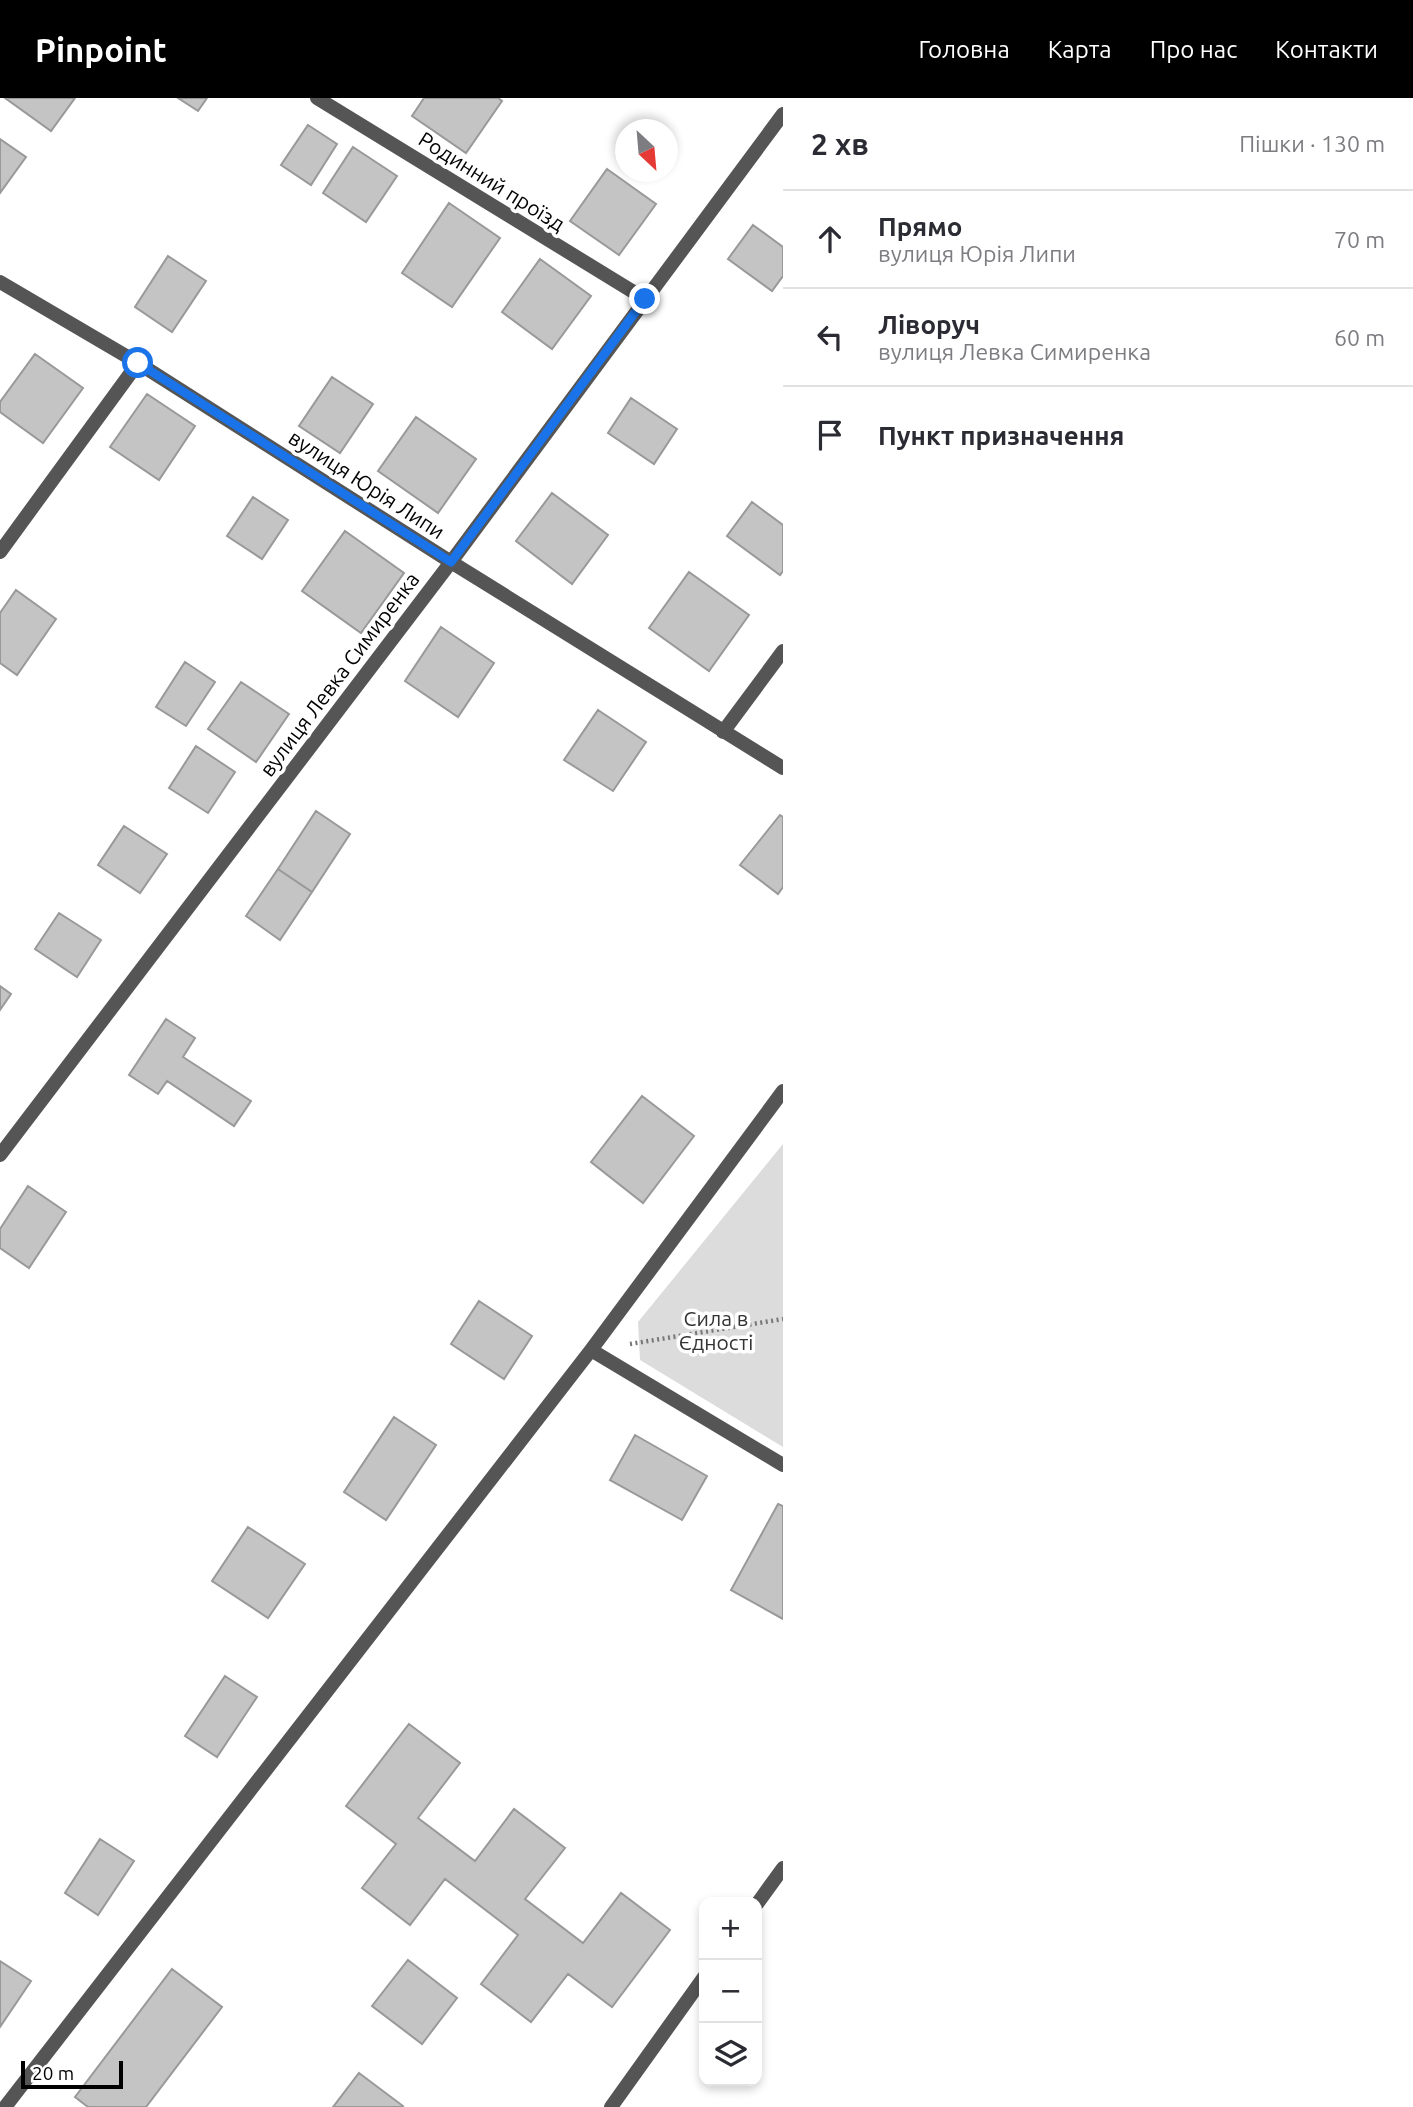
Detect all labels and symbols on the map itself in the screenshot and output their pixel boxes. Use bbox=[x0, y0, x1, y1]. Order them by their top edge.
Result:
north arrow bbox=[615, 119, 678, 182]
street label: Родинний проїзд bbox=[415, 126, 569, 236]
route end bbox=[629, 283, 660, 314]
route start bbox=[122, 347, 153, 378]
street label: вулиця Юрія Липи bbox=[285, 425, 449, 543]
street label: вулиця Левка Симиренка bbox=[254, 567, 424, 781]
park label: Сила в Єдності bbox=[679, 1306, 753, 1354]
scale bar bbox=[21, 2058, 122, 2090]

